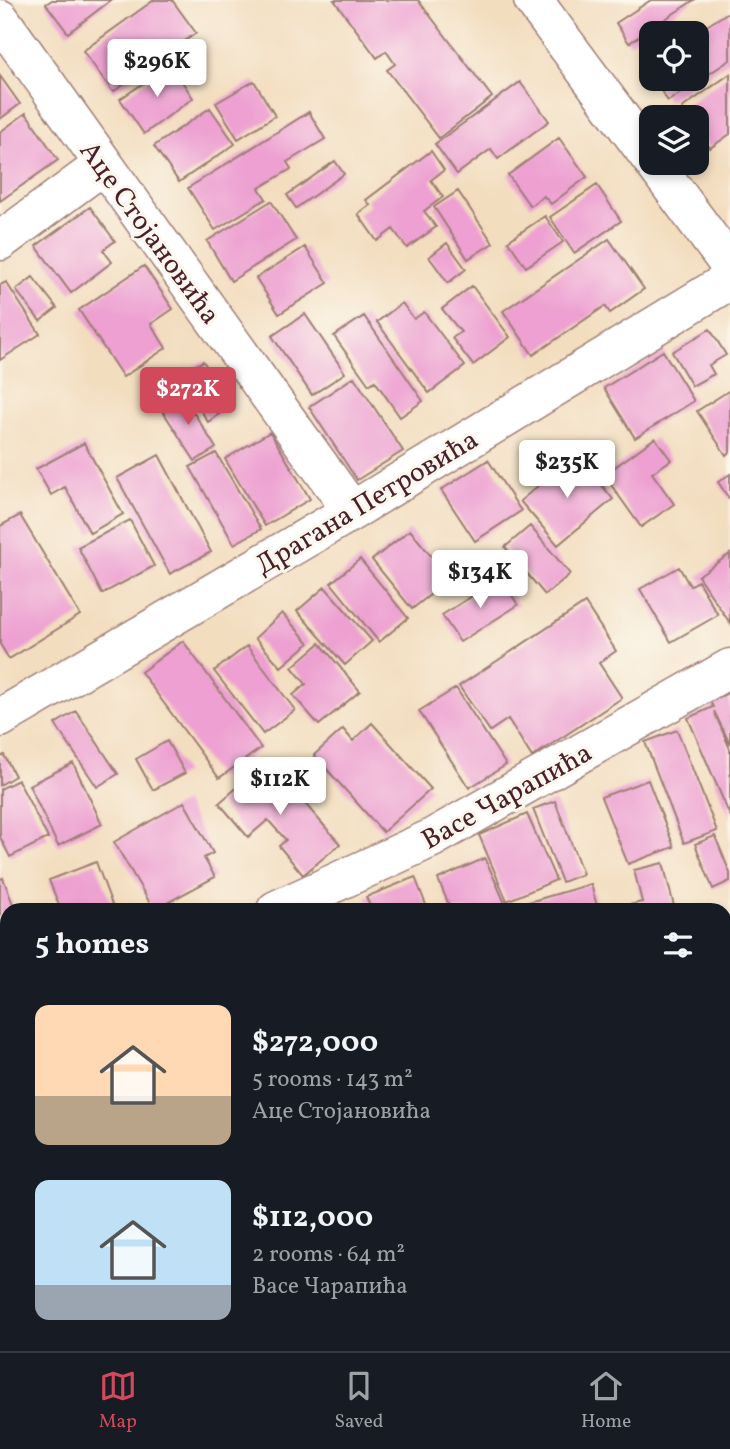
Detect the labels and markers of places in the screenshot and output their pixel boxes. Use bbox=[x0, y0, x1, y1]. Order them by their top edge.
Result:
pin: $296K bbox=[108, 40, 206, 99]
pin: $272K bbox=[139, 368, 237, 427]
pin: $235K bbox=[518, 440, 616, 500]
pin: $134K bbox=[431, 550, 529, 610]
pin: $112K bbox=[231, 758, 329, 817]

